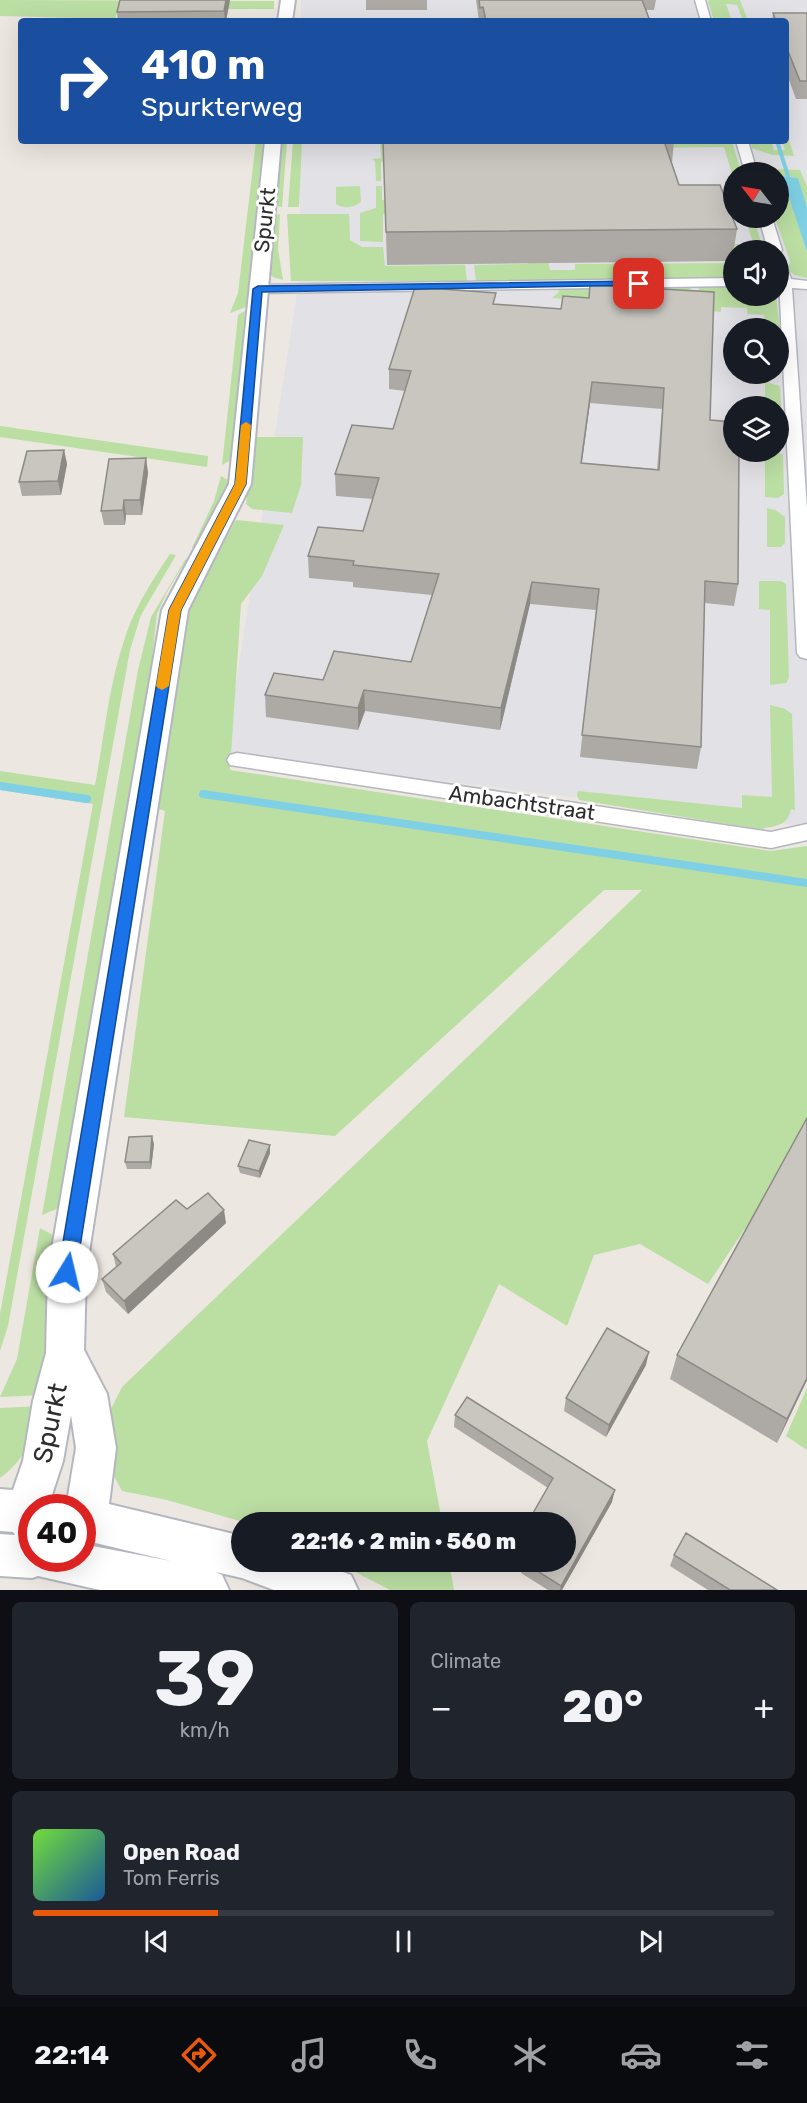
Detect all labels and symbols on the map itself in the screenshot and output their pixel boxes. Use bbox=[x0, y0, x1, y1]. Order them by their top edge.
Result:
north arrow bbox=[723, 162, 789, 228]
street label: Spurkt bbox=[249, 186, 280, 254]
pin bbox=[613, 258, 664, 309]
street label: Ambachtstraat bbox=[447, 780, 597, 825]
position arrow bbox=[35, 1240, 99, 1304]
street label: Spurkt bbox=[27, 1380, 74, 1466]
speed limit sign: 40 bbox=[18, 1494, 96, 1572]

